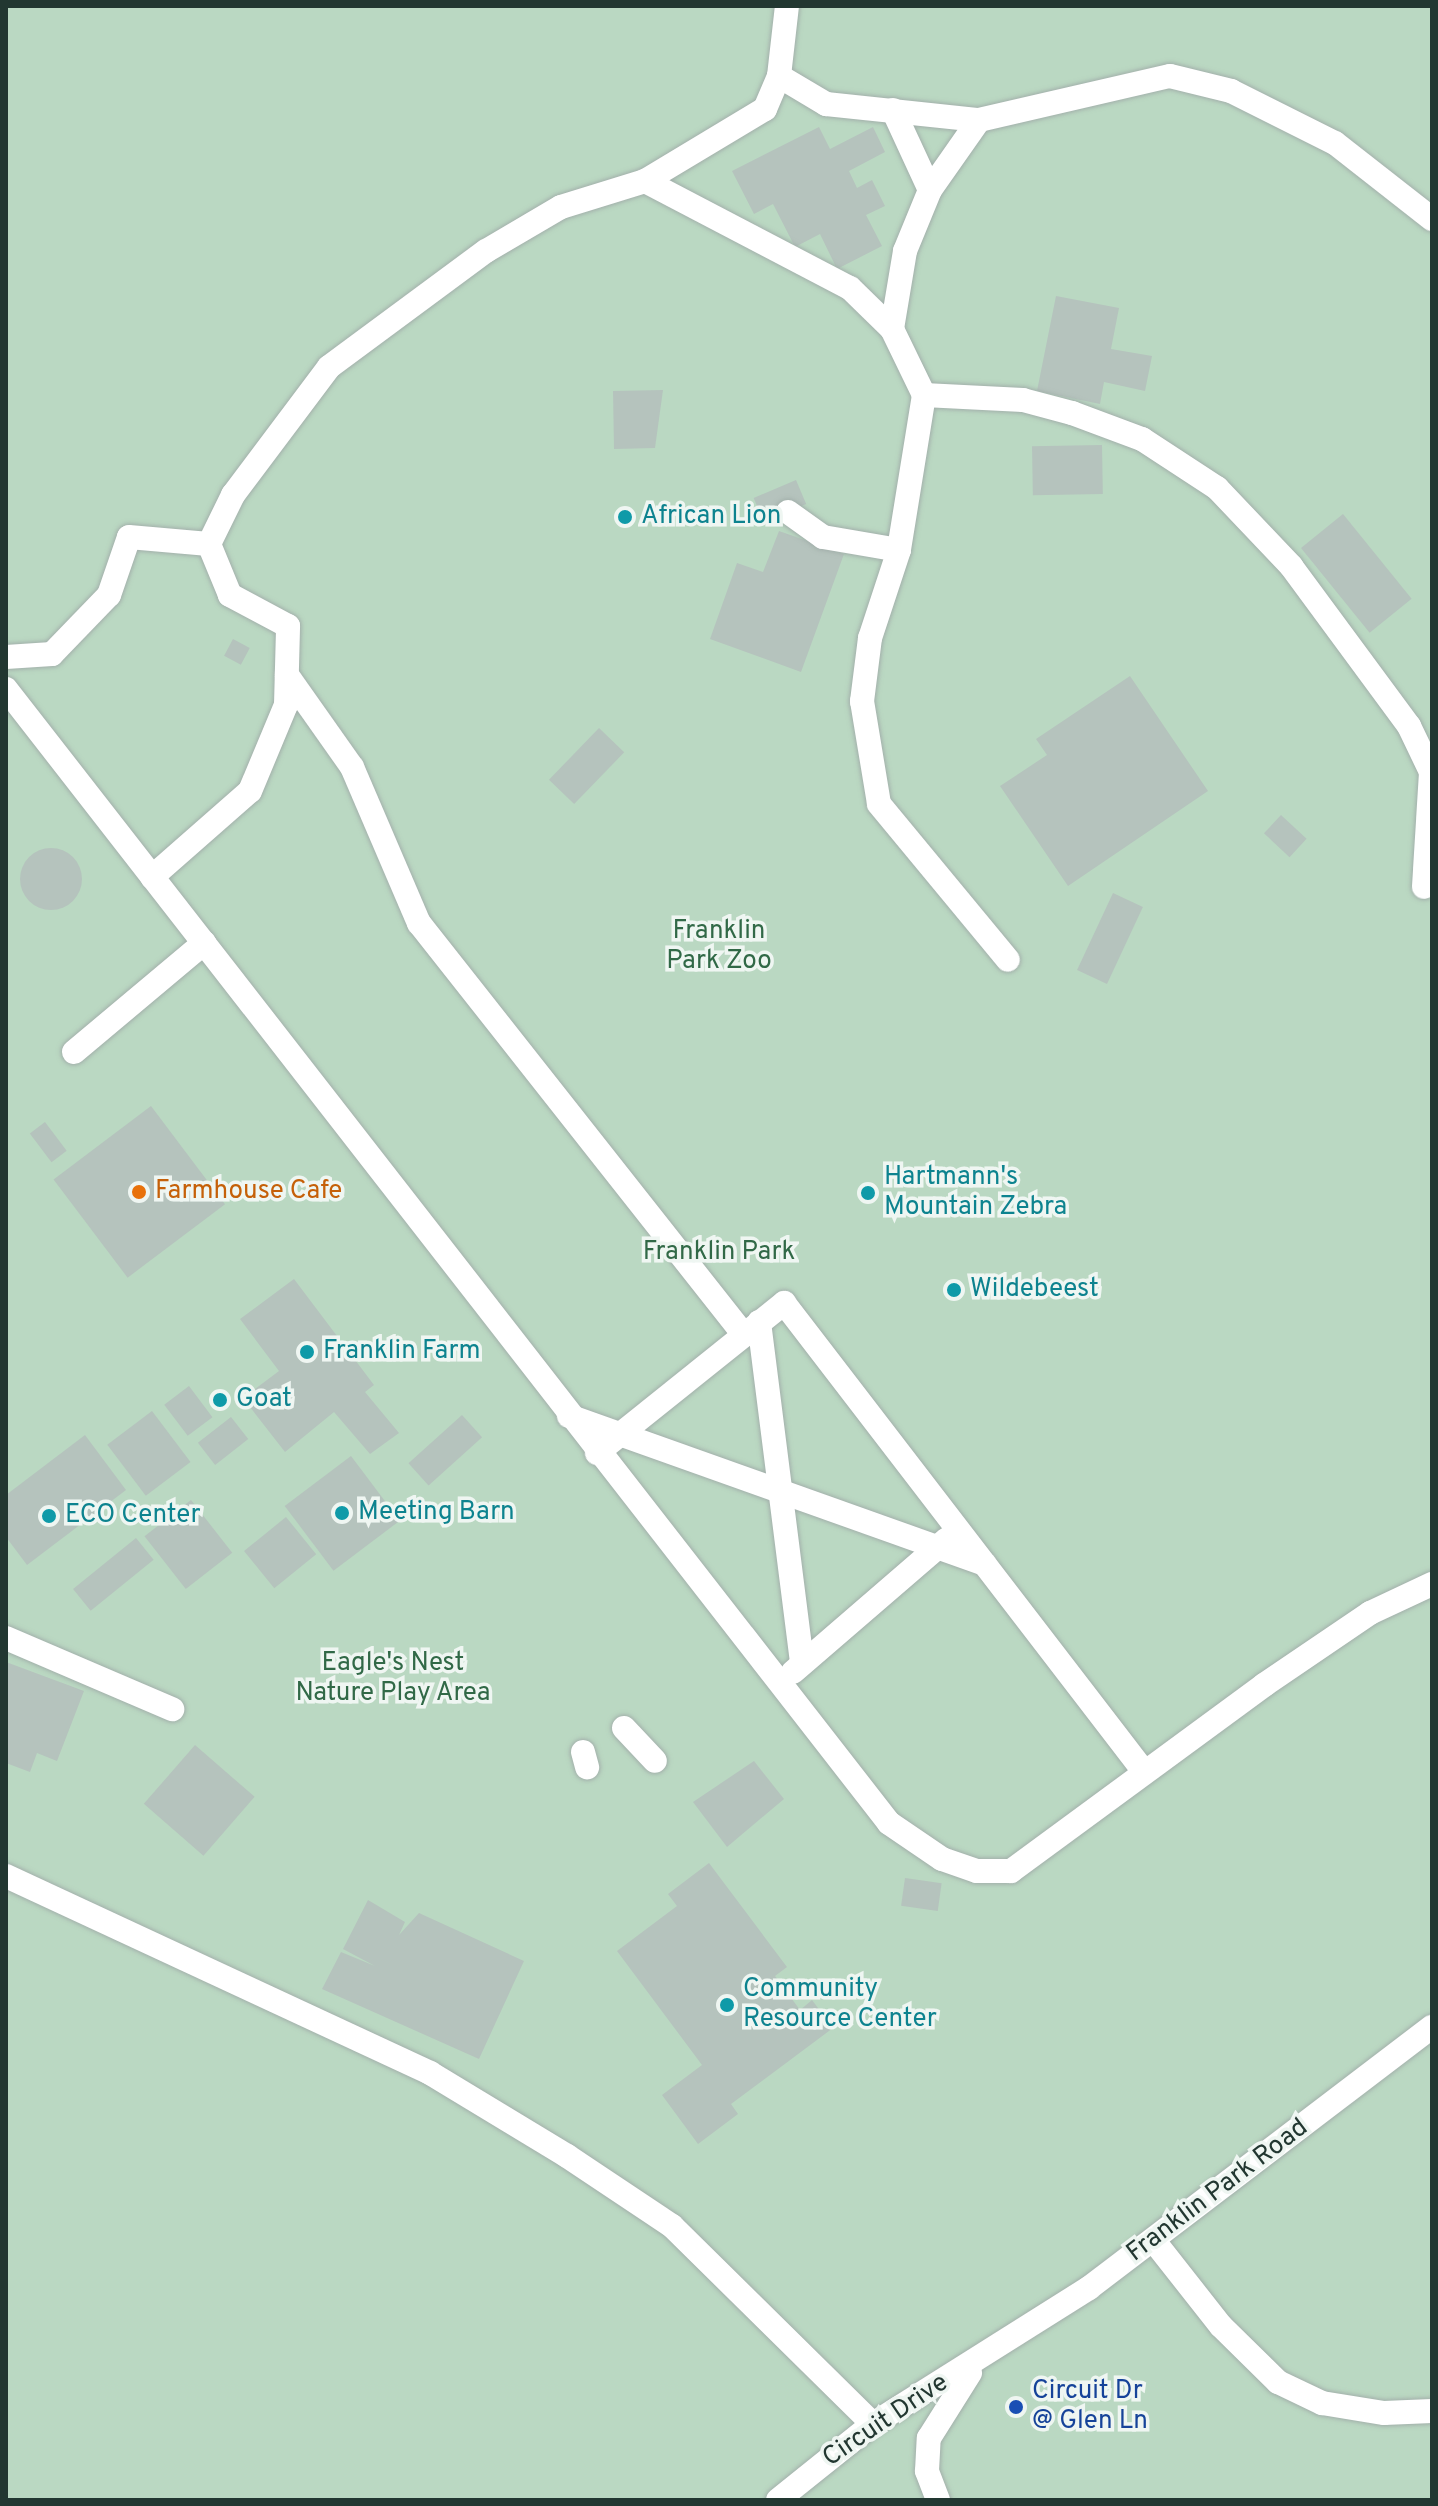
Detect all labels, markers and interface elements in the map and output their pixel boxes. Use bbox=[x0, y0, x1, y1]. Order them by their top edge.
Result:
place label: African Lion bbox=[641, 501, 781, 533]
marker: African Lion bbox=[616, 508, 634, 526]
park label: Franklin Park Zoo bbox=[666, 916, 772, 978]
place label: Hartmann's Mountain Zebra bbox=[884, 1162, 1067, 1224]
place label: Farmhouse Cafe bbox=[155, 1176, 342, 1208]
marker: Farmhouse Cafe bbox=[130, 1183, 148, 1201]
marker: Hartmann's Mountain Zebra bbox=[859, 1184, 877, 1202]
park label: Franklin Park bbox=[643, 1237, 795, 1269]
place label: Wildebeest bbox=[970, 1274, 1099, 1306]
marker: Wildebeest bbox=[945, 1281, 963, 1299]
place label: Franklin Farm bbox=[323, 1336, 480, 1368]
marker: Franklin Farm bbox=[298, 1343, 316, 1361]
place label: Goat bbox=[236, 1384, 292, 1416]
marker: Goat bbox=[211, 1391, 229, 1409]
place label: Meeting Barn bbox=[358, 1497, 515, 1529]
place label: ECO Center bbox=[65, 1500, 201, 1532]
marker: Meeting Barn bbox=[333, 1504, 351, 1522]
marker: ECO Center bbox=[40, 1507, 58, 1525]
park label: Eagle's Nest Nature Play Area bbox=[295, 1648, 491, 1710]
place label: Community Resource Center bbox=[743, 1974, 937, 2036]
marker: Community Resource Center bbox=[718, 1996, 736, 2014]
street label: Franklin Park Road bbox=[1121, 2113, 1315, 2269]
street label: Circuit Drive bbox=[817, 2368, 955, 2474]
place label: Circuit Dr @ Glen Ln bbox=[1032, 2376, 1148, 2438]
marker: Circuit Dr @ Glen Ln bbox=[1007, 2398, 1025, 2416]

